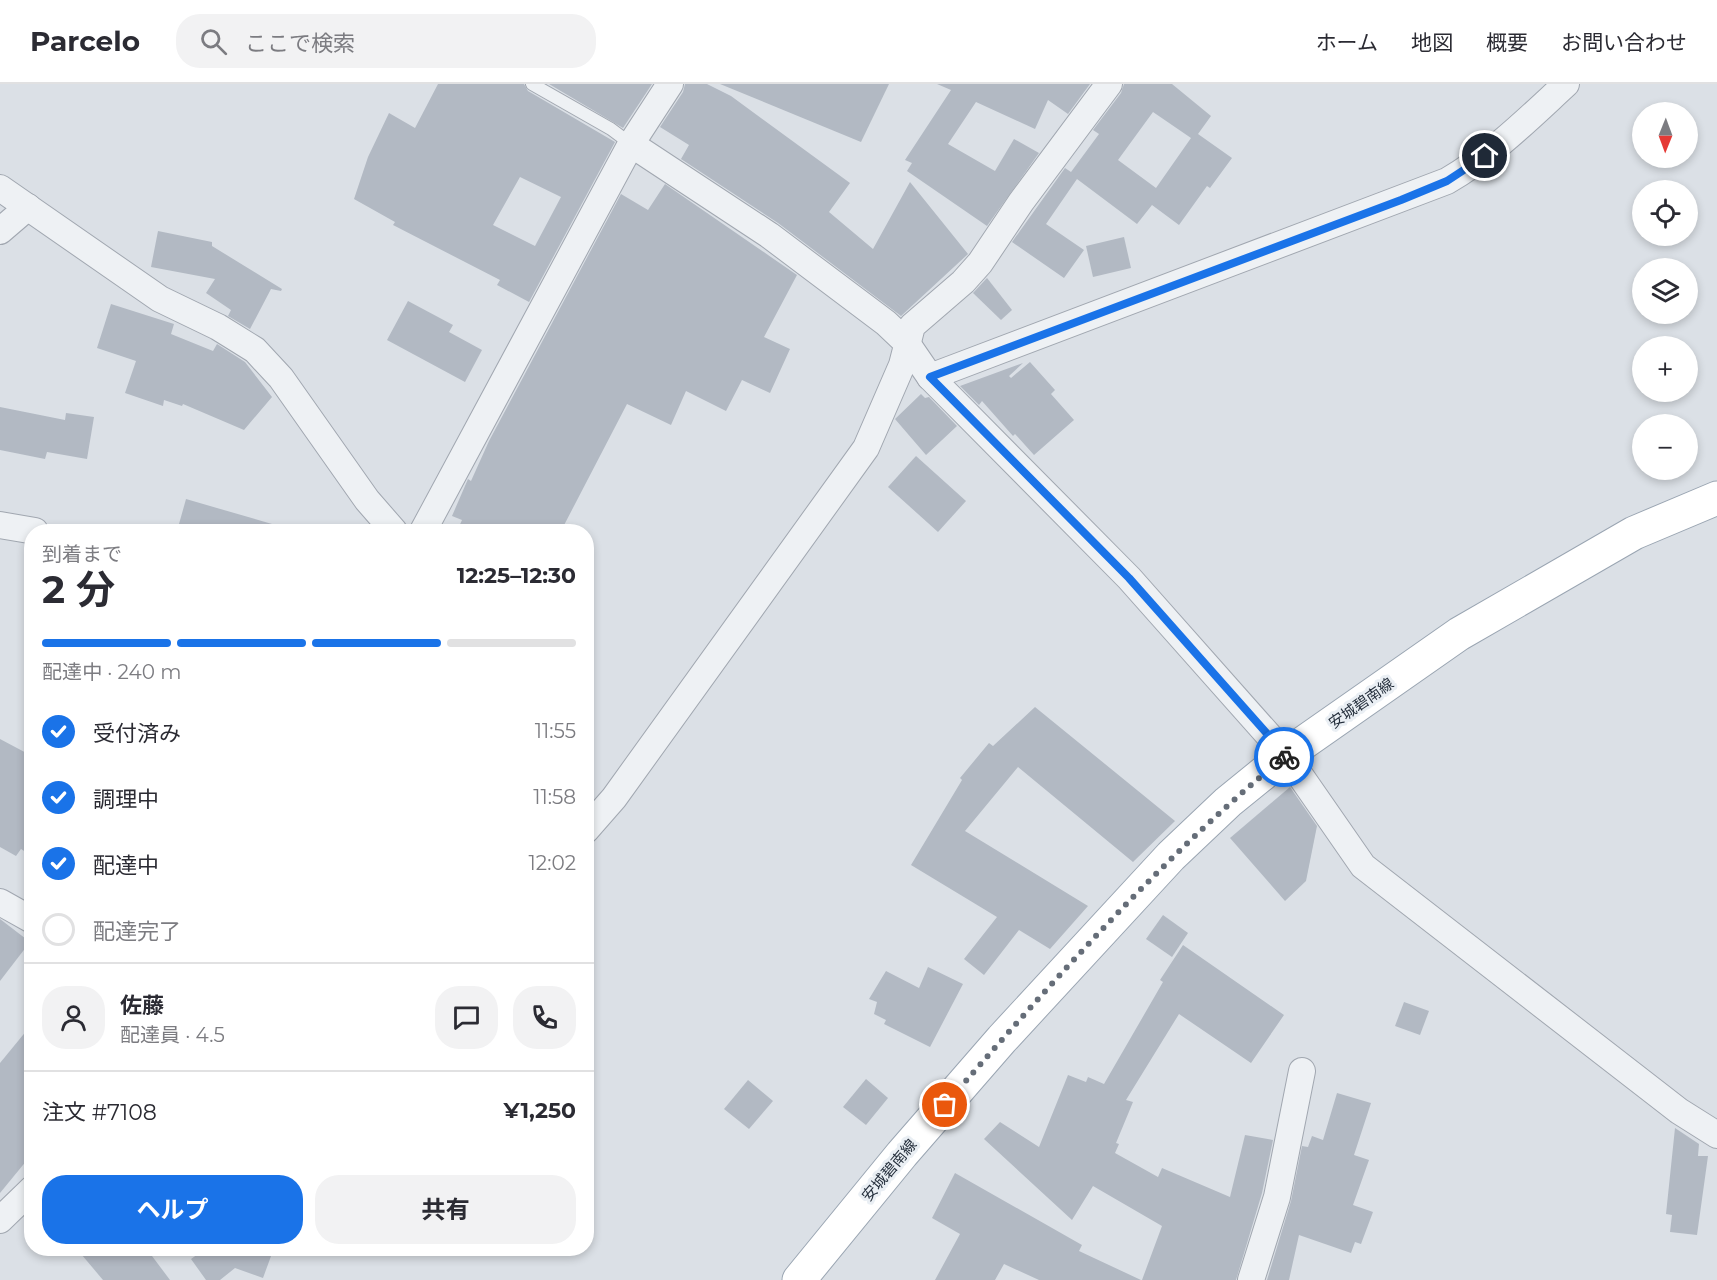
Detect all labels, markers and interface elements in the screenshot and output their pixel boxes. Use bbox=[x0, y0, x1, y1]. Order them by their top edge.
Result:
search box bbox=[176, 14, 596, 68]
text: Parcelo bbox=[30, 24, 140, 58]
icon: search bbox=[197, 25, 230, 58]
text: ここで検索 bbox=[245, 30, 355, 57]
text: ホーム bbox=[1316, 30, 1378, 55]
text: 地図 bbox=[1411, 30, 1453, 55]
text: 概要 bbox=[1486, 30, 1528, 55]
text: お問い合わせ bbox=[1561, 30, 1687, 55]
north arrow bbox=[1632, 102, 1698, 168]
map controls bbox=[1632, 102, 1698, 480]
pin bbox=[1459, 130, 1510, 181]
icon: home bbox=[1468, 139, 1501, 172]
button: locate bbox=[1632, 180, 1698, 246]
button: layers bbox=[1632, 258, 1698, 324]
button: + bbox=[1632, 336, 1698, 402]
button: − bbox=[1632, 414, 1698, 480]
text: 到着まで bbox=[42, 542, 122, 566]
text: 12:25–12:30 bbox=[457, 562, 576, 589]
text: 2 分 bbox=[42, 565, 115, 613]
text: 配達中 · 240 m bbox=[42, 660, 181, 684]
street label: 安城碧南線 bbox=[1325, 674, 1397, 732]
icon: check bbox=[42, 715, 75, 748]
text: 11:55 bbox=[535, 719, 576, 743]
text: 受付済み bbox=[93, 720, 181, 747]
courier bbox=[1254, 727, 1314, 787]
icon: bike bbox=[1268, 741, 1301, 774]
icon: check bbox=[42, 781, 75, 814]
text: 11:58 bbox=[533, 785, 576, 809]
text: 調理中 bbox=[93, 786, 159, 813]
icon: check bbox=[42, 847, 75, 880]
text: 12:02 bbox=[529, 851, 576, 875]
text: 配達中 bbox=[93, 852, 159, 879]
text: 配達完了 bbox=[93, 918, 181, 945]
button: person bbox=[42, 986, 105, 1049]
button: chat bbox=[435, 986, 498, 1049]
button: phone bbox=[513, 986, 576, 1049]
text: 佐藤 bbox=[120, 992, 164, 1019]
text: 配達員 · 4.5 bbox=[120, 1023, 225, 1047]
pin bbox=[919, 1079, 970, 1130]
icon: bag bbox=[928, 1088, 961, 1121]
text: ¥1,250 bbox=[504, 1097, 576, 1124]
text: 注文 #7108 bbox=[42, 1099, 157, 1126]
street label: 安城碧南線 bbox=[858, 1135, 920, 1205]
button: ヘルプ bbox=[42, 1175, 303, 1244]
button: 共有 bbox=[315, 1175, 576, 1244]

